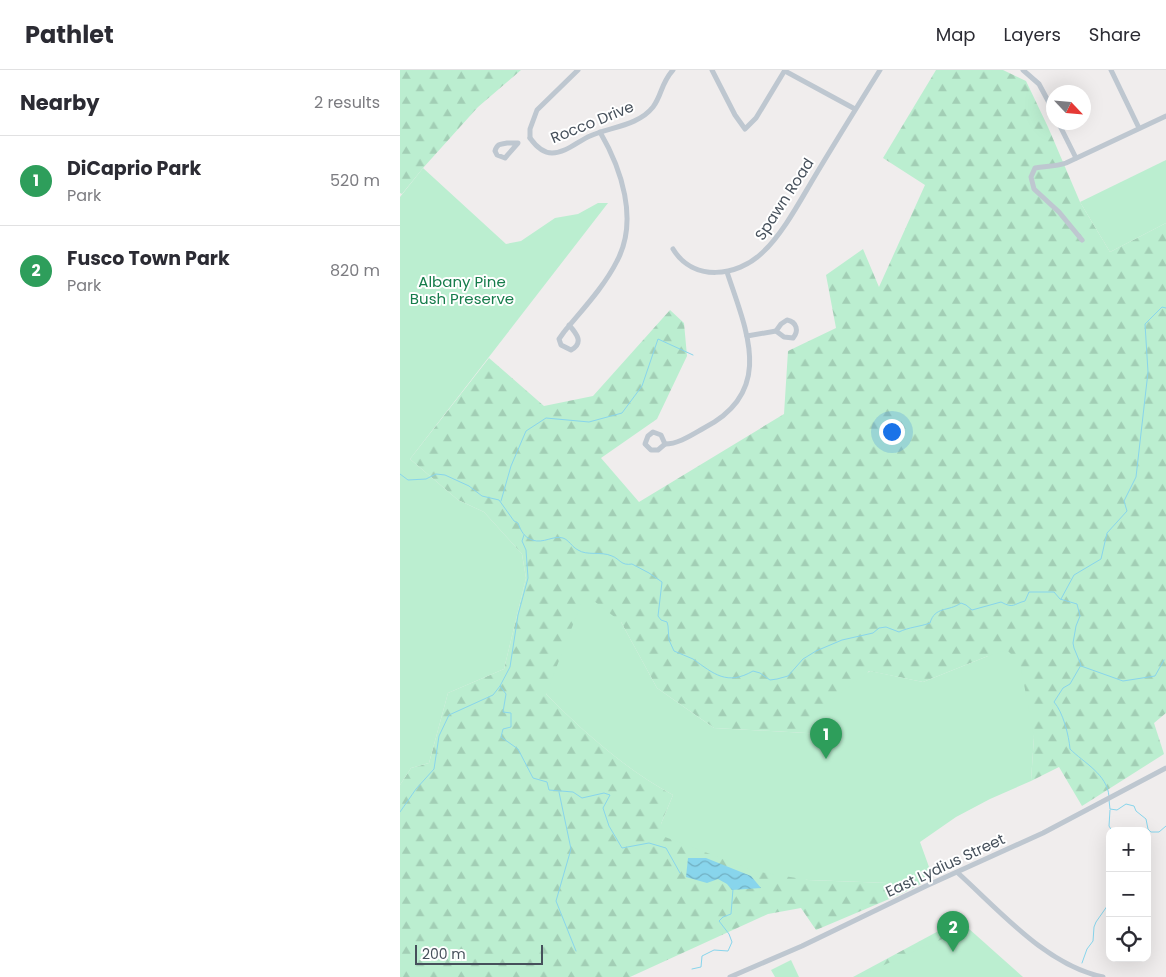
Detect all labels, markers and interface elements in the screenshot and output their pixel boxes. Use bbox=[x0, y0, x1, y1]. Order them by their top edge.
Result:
text: Pathlet bbox=[25, 18, 114, 51]
text: Map bbox=[936, 22, 976, 47]
text: Layers bbox=[1004, 22, 1061, 47]
text: Share bbox=[1089, 22, 1141, 47]
north arrow bbox=[1046, 85, 1091, 130]
text: Nearby bbox=[20, 88, 100, 117]
text: 2 results bbox=[314, 91, 380, 114]
street label: Rocco Drive bbox=[547, 96, 637, 148]
street label: Spawn Road bbox=[750, 154, 818, 244]
text: DiCaprio Park bbox=[67, 155, 201, 182]
text: 1 bbox=[33, 169, 39, 192]
text: 520 m bbox=[330, 169, 380, 192]
text: Park bbox=[67, 184, 101, 207]
text: Fusco Town Park bbox=[67, 245, 230, 272]
text: 2 bbox=[31, 259, 41, 282]
text: 820 m bbox=[330, 259, 380, 282]
park label: Albany Pine Bush Preserve bbox=[410, 271, 514, 309]
text: Park bbox=[67, 274, 101, 297]
your location bbox=[879, 419, 905, 445]
pin: 1 bbox=[810, 718, 842, 759]
map controls bbox=[1106, 827, 1151, 962]
button: + bbox=[1106, 827, 1151, 872]
street label: East Lydius Street bbox=[882, 828, 1008, 902]
button: − bbox=[1106, 872, 1151, 917]
pin: 2 bbox=[937, 911, 969, 952]
button: locate bbox=[1106, 917, 1151, 962]
scale bar bbox=[415, 942, 542, 965]
text: 200 m bbox=[422, 944, 466, 964]

